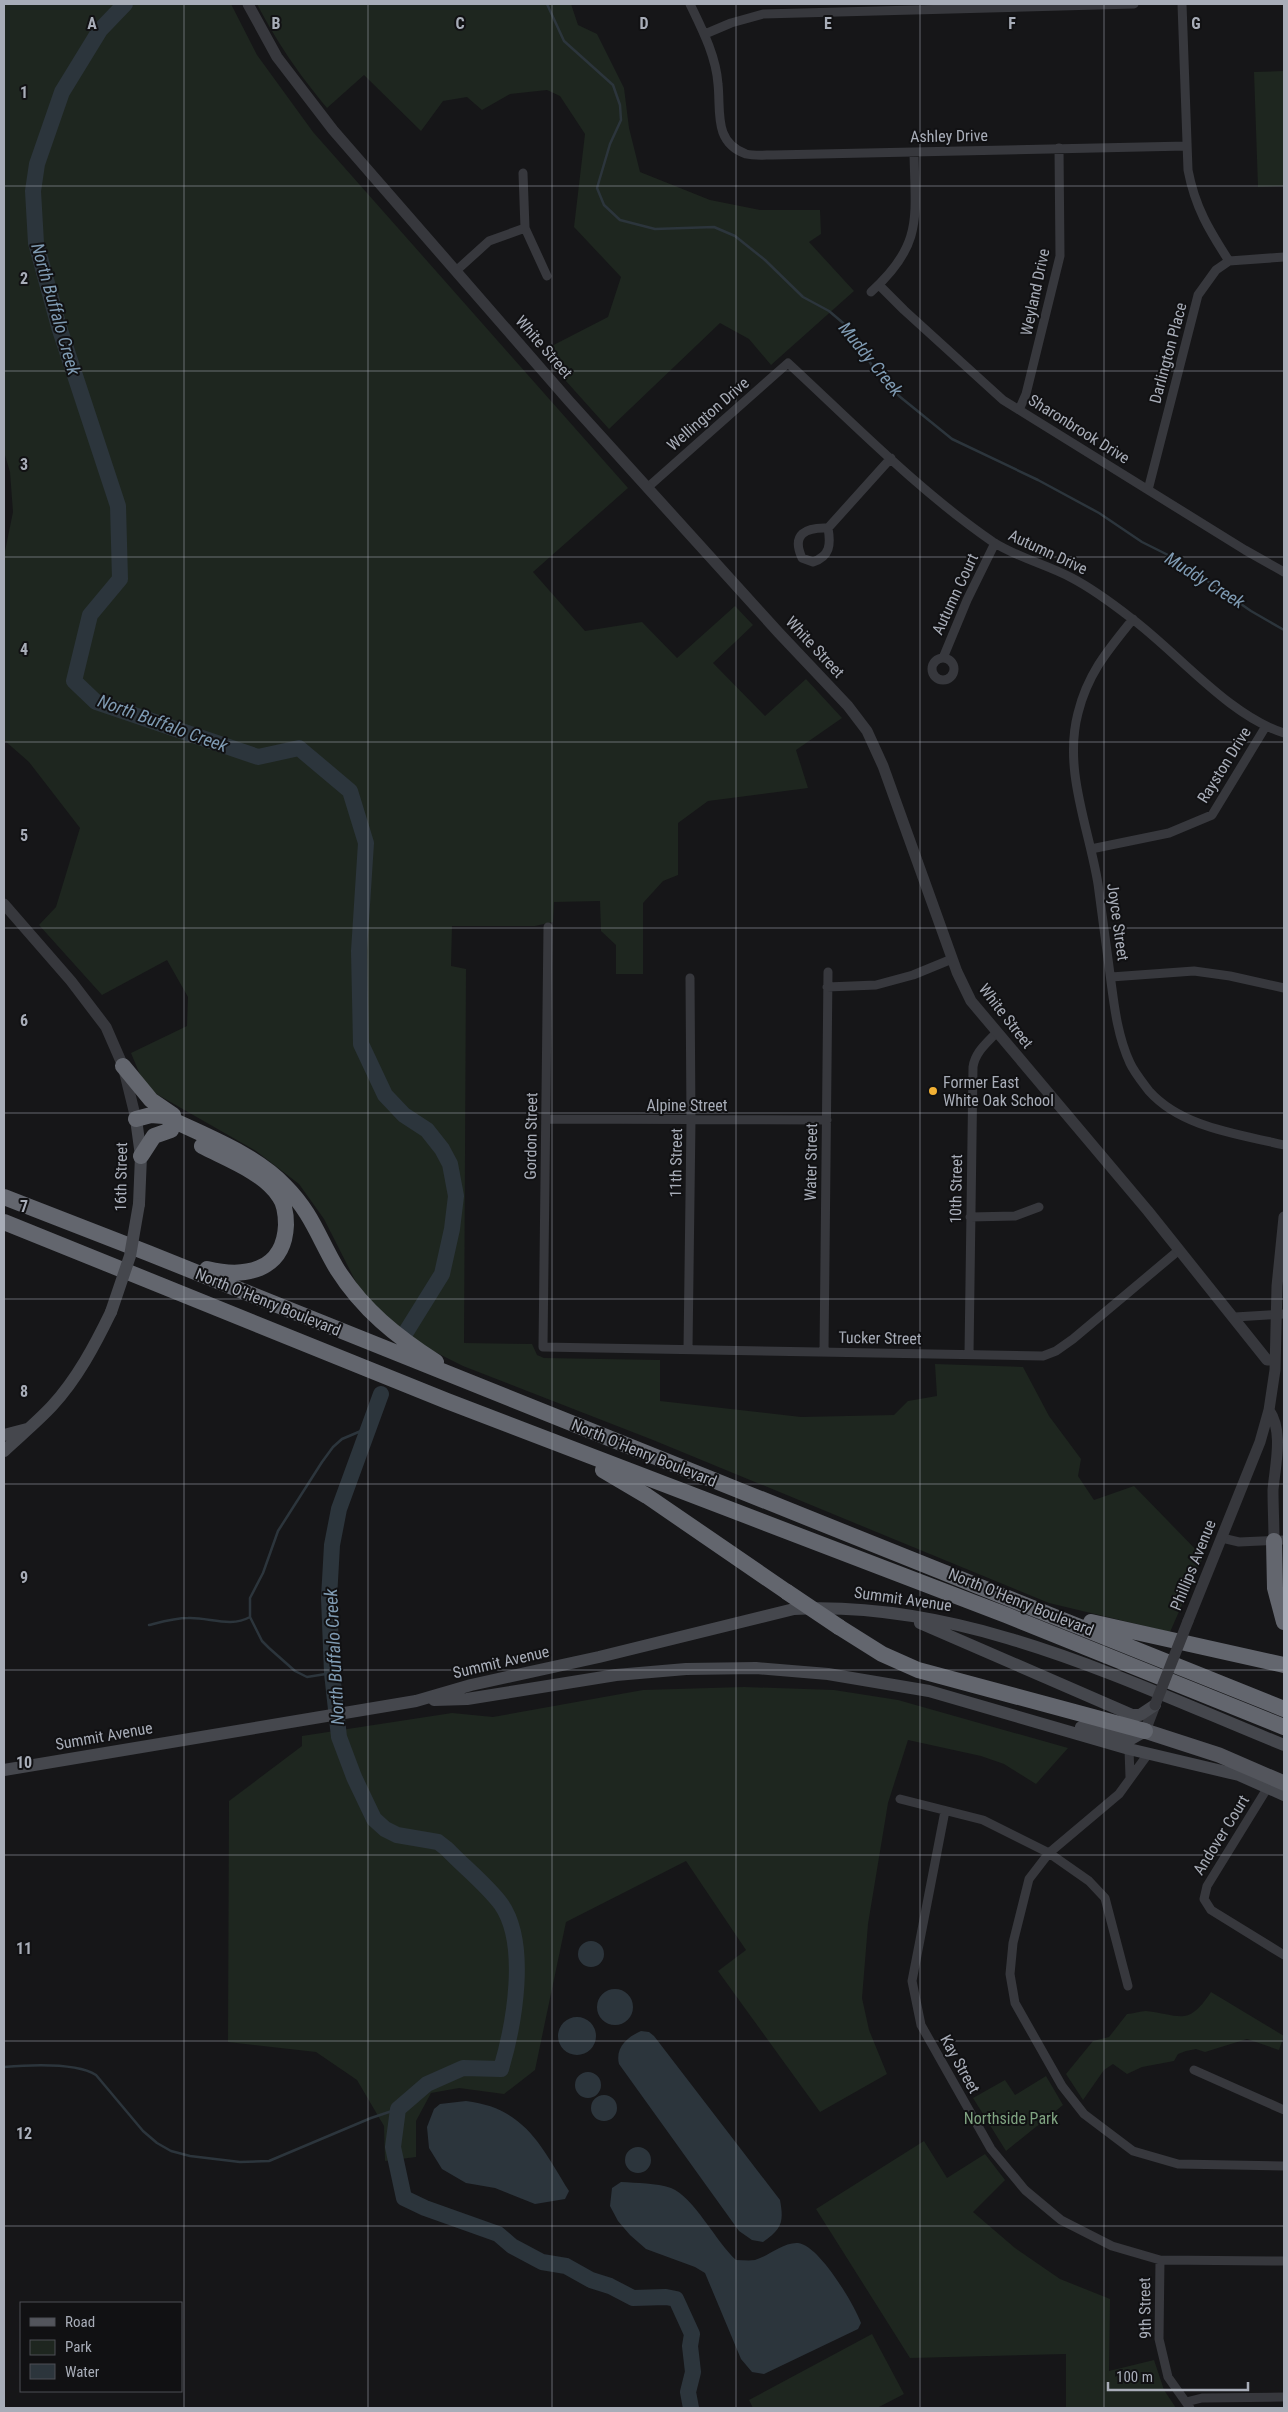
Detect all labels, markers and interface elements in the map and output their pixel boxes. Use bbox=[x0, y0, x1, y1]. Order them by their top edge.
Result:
text: A bbox=[87, 14, 97, 33]
text: B bbox=[272, 14, 281, 33]
text: C bbox=[455, 14, 465, 33]
text: D bbox=[639, 14, 649, 33]
text: E bbox=[824, 14, 832, 33]
text: F bbox=[1008, 14, 1016, 33]
text: G bbox=[1191, 14, 1201, 33]
text: 1 bbox=[20, 83, 28, 102]
street label: Ashley Drive bbox=[910, 126, 988, 146]
water label: North Buffalo Creek bbox=[27, 240, 85, 379]
street label: Weyland Drive bbox=[1016, 247, 1054, 337]
text: 2 bbox=[20, 269, 28, 288]
street label: Darlington Place bbox=[1145, 300, 1191, 406]
street label: White Street bbox=[512, 312, 577, 382]
water label: Muddy Creek bbox=[835, 318, 908, 401]
street label: Wellington Drive bbox=[663, 373, 753, 455]
street label: Sharonbrook Drive bbox=[1025, 390, 1133, 468]
text: 3 bbox=[20, 455, 28, 474]
street label: Autumn Drive bbox=[1006, 525, 1090, 579]
water label: Muddy Creek bbox=[1161, 547, 1250, 613]
street label: Autumn Court bbox=[928, 550, 982, 638]
street label: White Street bbox=[782, 612, 848, 682]
text: 4 bbox=[20, 640, 28, 659]
water label: North Buffalo Creek bbox=[95, 690, 232, 757]
street label: Rayston Drive bbox=[1193, 724, 1255, 806]
text: 5 bbox=[20, 826, 28, 845]
street label: Joyce Street bbox=[1103, 882, 1133, 962]
street label: White Street bbox=[975, 980, 1037, 1052]
text: 6 bbox=[20, 1011, 28, 1030]
place label: Former East White Oak School bbox=[943, 1073, 1054, 1110]
marker: Former East White Oak School bbox=[927, 1085, 939, 1097]
street label: Gordon Street bbox=[521, 1092, 541, 1180]
street label: Alpine Street bbox=[647, 1096, 728, 1115]
street label: Water Street bbox=[801, 1123, 821, 1201]
street label: 11th Street bbox=[666, 1128, 686, 1198]
street label: 16th Street bbox=[111, 1142, 131, 1212]
street label: 10th Street bbox=[946, 1154, 966, 1224]
text: 7 bbox=[20, 1197, 28, 1216]
street label: North O'Henry Boulevard bbox=[193, 1264, 343, 1340]
street label: Tucker Street bbox=[838, 1328, 922, 1348]
text: 8 bbox=[20, 1382, 28, 1401]
street label: North O'Henry Boulevard bbox=[569, 1415, 719, 1491]
street label: Phillips Avenue bbox=[1166, 1517, 1220, 1613]
street label: North O'Henry Boulevard bbox=[946, 1564, 1096, 1640]
text: 9 bbox=[20, 1568, 28, 1587]
street label: Summit Avenue bbox=[853, 1583, 953, 1615]
water label: North Buffalo Creek bbox=[320, 1587, 348, 1726]
street label: Summit Avenue bbox=[451, 1642, 551, 1682]
street label: Summit Avenue bbox=[54, 1718, 154, 1754]
text: 10 bbox=[16, 1753, 32, 1772]
street label: Andover Court bbox=[1189, 1791, 1253, 1878]
text: 11 bbox=[16, 1939, 32, 1958]
street label: Kay Street bbox=[936, 2031, 984, 2097]
park label: Northside Park bbox=[964, 2109, 1059, 2128]
text: 12 bbox=[16, 2124, 32, 2143]
street label: 9th Street bbox=[1135, 2277, 1155, 2339]
legend bbox=[20, 2302, 182, 2392]
text: Road bbox=[65, 2313, 95, 2331]
text: Park bbox=[65, 2338, 92, 2356]
scale bar bbox=[1108, 2360, 1248, 2392]
text: Water bbox=[65, 2363, 100, 2381]
text: 100 m bbox=[1116, 2368, 1153, 2386]

